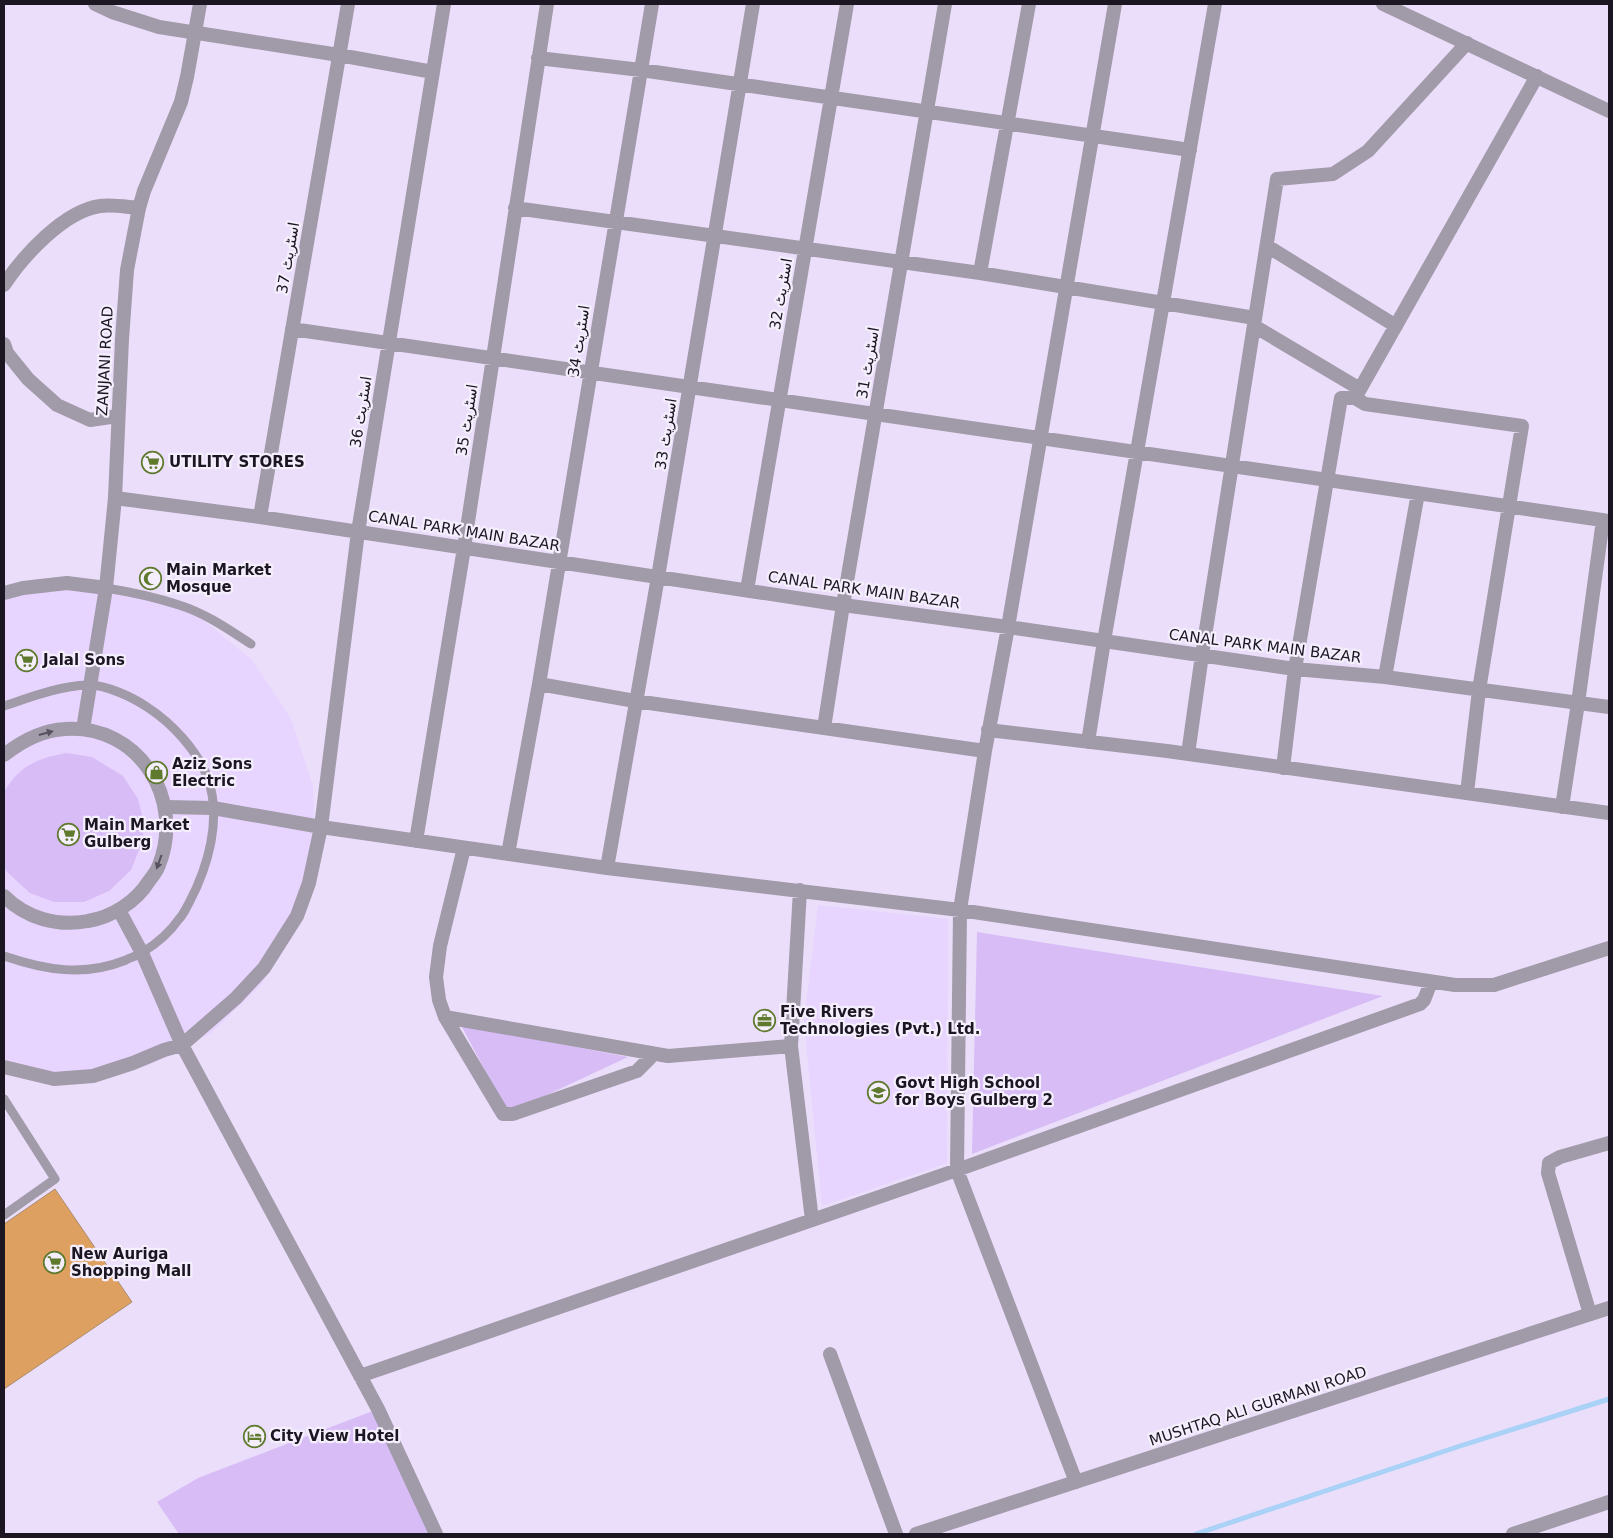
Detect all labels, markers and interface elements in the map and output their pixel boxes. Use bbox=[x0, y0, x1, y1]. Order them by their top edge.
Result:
street label: اسٹریٹ 37 bbox=[273, 221, 303, 295]
street label: اسٹریٹ 32 bbox=[766, 257, 796, 331]
street label: اسٹریٹ 34 bbox=[564, 304, 594, 378]
street label: ZANJANI ROAD bbox=[93, 305, 117, 417]
street label: اسٹریٹ 31 bbox=[853, 326, 883, 400]
street label: اسٹریٹ 36 bbox=[346, 375, 376, 449]
street label: اسٹریٹ 35 bbox=[452, 383, 482, 457]
street label: اسٹریٹ 33 bbox=[651, 397, 681, 471]
supermarket icon: UTILITY STORES bbox=[141, 450, 165, 474]
place label: UTILITY STORES bbox=[169, 453, 305, 471]
street label: CANAL PARK MAIN BAZAR bbox=[367, 507, 561, 555]
place label: Main Market Mosque bbox=[166, 561, 271, 596]
mosque icon: Main Market Mosque bbox=[138, 567, 162, 591]
street label: CANAL PARK MAIN BAZAR bbox=[767, 568, 961, 612]
street label: CANAL PARK MAIN BAZAR bbox=[1168, 625, 1362, 667]
supermarket icon: Jalal Sons bbox=[15, 648, 39, 672]
place label: Jalal Sons bbox=[42, 651, 125, 669]
one-way arrow bbox=[39, 728, 54, 736]
place label: Aziz Sons Electric bbox=[172, 755, 252, 790]
shop icon: Aziz Sons Electric bbox=[144, 761, 168, 785]
place label: Main Market Gulberg bbox=[84, 816, 189, 851]
supermarket icon: Main Market Gulberg bbox=[56, 822, 80, 846]
one-way arrow bbox=[155, 855, 163, 870]
place label: Five Rivers Technologies (Pvt.) Ltd. bbox=[780, 1003, 980, 1038]
office icon: Five Rivers Technologies (Pvt.) Ltd. bbox=[752, 1009, 776, 1033]
place label: Govt High School for Boys Gulberg 2 bbox=[895, 1074, 1053, 1109]
school or university icon: Govt High School for Boys Gulberg 2 bbox=[867, 1080, 891, 1104]
place label: New Auriga Shopping Mall bbox=[71, 1245, 191, 1280]
supermarket icon: New Auriga Shopping Mall bbox=[43, 1251, 67, 1275]
street label: MUSHTAQ ALI GURMANI ROAD bbox=[1147, 1362, 1369, 1450]
hotel icon: City View Hotel bbox=[242, 1424, 266, 1448]
place label: City View Hotel bbox=[270, 1427, 399, 1445]

